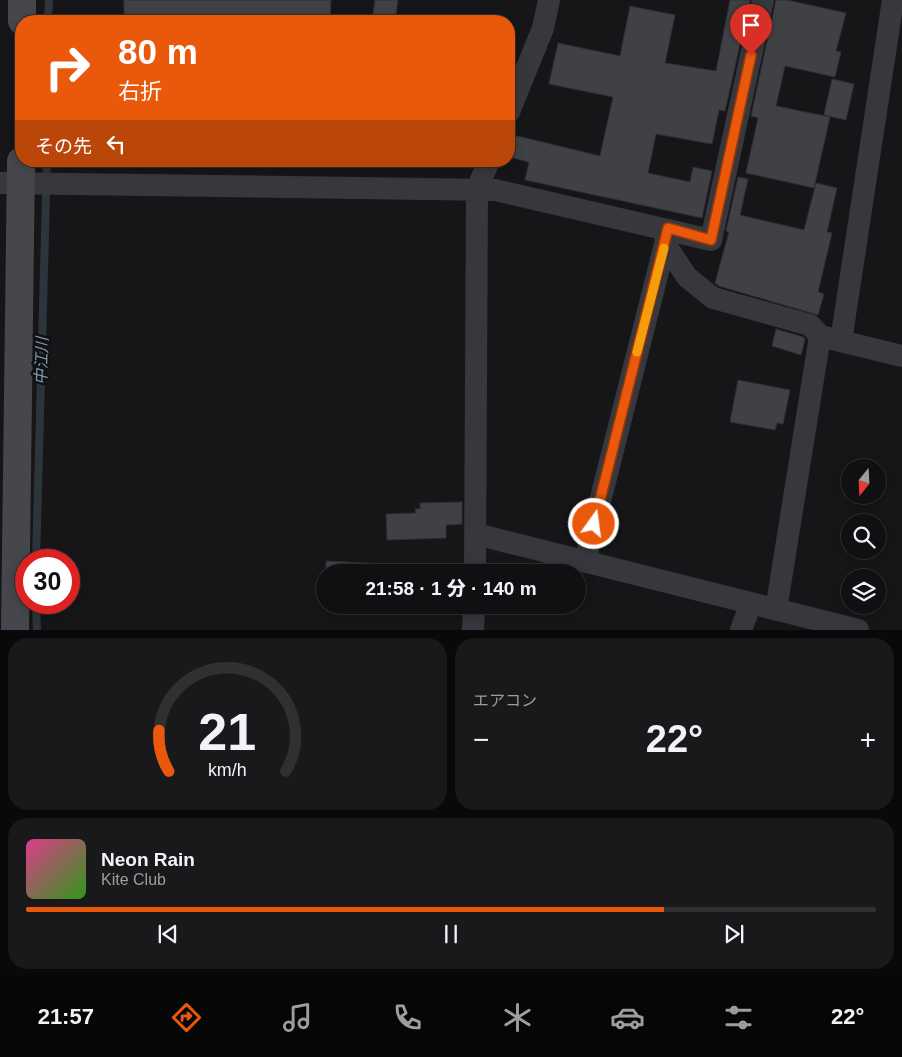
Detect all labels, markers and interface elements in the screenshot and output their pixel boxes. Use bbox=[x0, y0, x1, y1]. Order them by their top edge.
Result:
pin bbox=[730, 4, 772, 55]
icon: arrive bbox=[737, 11, 765, 39]
text: 80 m bbox=[118, 32, 198, 71]
icon: right bbox=[35, 35, 100, 100]
text: 右折 bbox=[118, 79, 162, 104]
icon: left bbox=[102, 130, 130, 158]
text: その先 bbox=[35, 136, 92, 157]
water label: 中江川 bbox=[32, 335, 51, 385]
north arrow bbox=[841, 459, 886, 504]
map controls bbox=[841, 459, 886, 614]
position arrow bbox=[567, 497, 619, 549]
button: search bbox=[841, 514, 886, 559]
speed limit sign: 30 bbox=[15, 549, 80, 614]
button: layers bbox=[841, 569, 886, 614]
text: 21:58 · 1 分 · 140 m bbox=[365, 578, 537, 599]
text: エアコン bbox=[473, 692, 537, 709]
text: 21 bbox=[199, 703, 256, 761]
text: 22° bbox=[646, 718, 703, 760]
text: − bbox=[473, 724, 489, 755]
text: + bbox=[860, 724, 876, 755]
text: km/h bbox=[208, 760, 247, 780]
text: Neon Rain bbox=[101, 849, 195, 870]
text: Kite Club bbox=[101, 871, 166, 888]
icon: previous bbox=[154, 920, 182, 948]
icon: pause bbox=[437, 920, 465, 948]
icon: next bbox=[720, 920, 748, 948]
icon: directions bbox=[169, 1000, 204, 1035]
icon: music bbox=[280, 1000, 315, 1035]
icon: phone bbox=[390, 1000, 425, 1035]
icon: climate bbox=[500, 1000, 535, 1035]
icon: car bbox=[610, 1000, 645, 1035]
icon: filters bbox=[721, 1000, 756, 1035]
text: 21:57 bbox=[38, 1004, 94, 1029]
text: 22° bbox=[831, 1004, 864, 1029]

